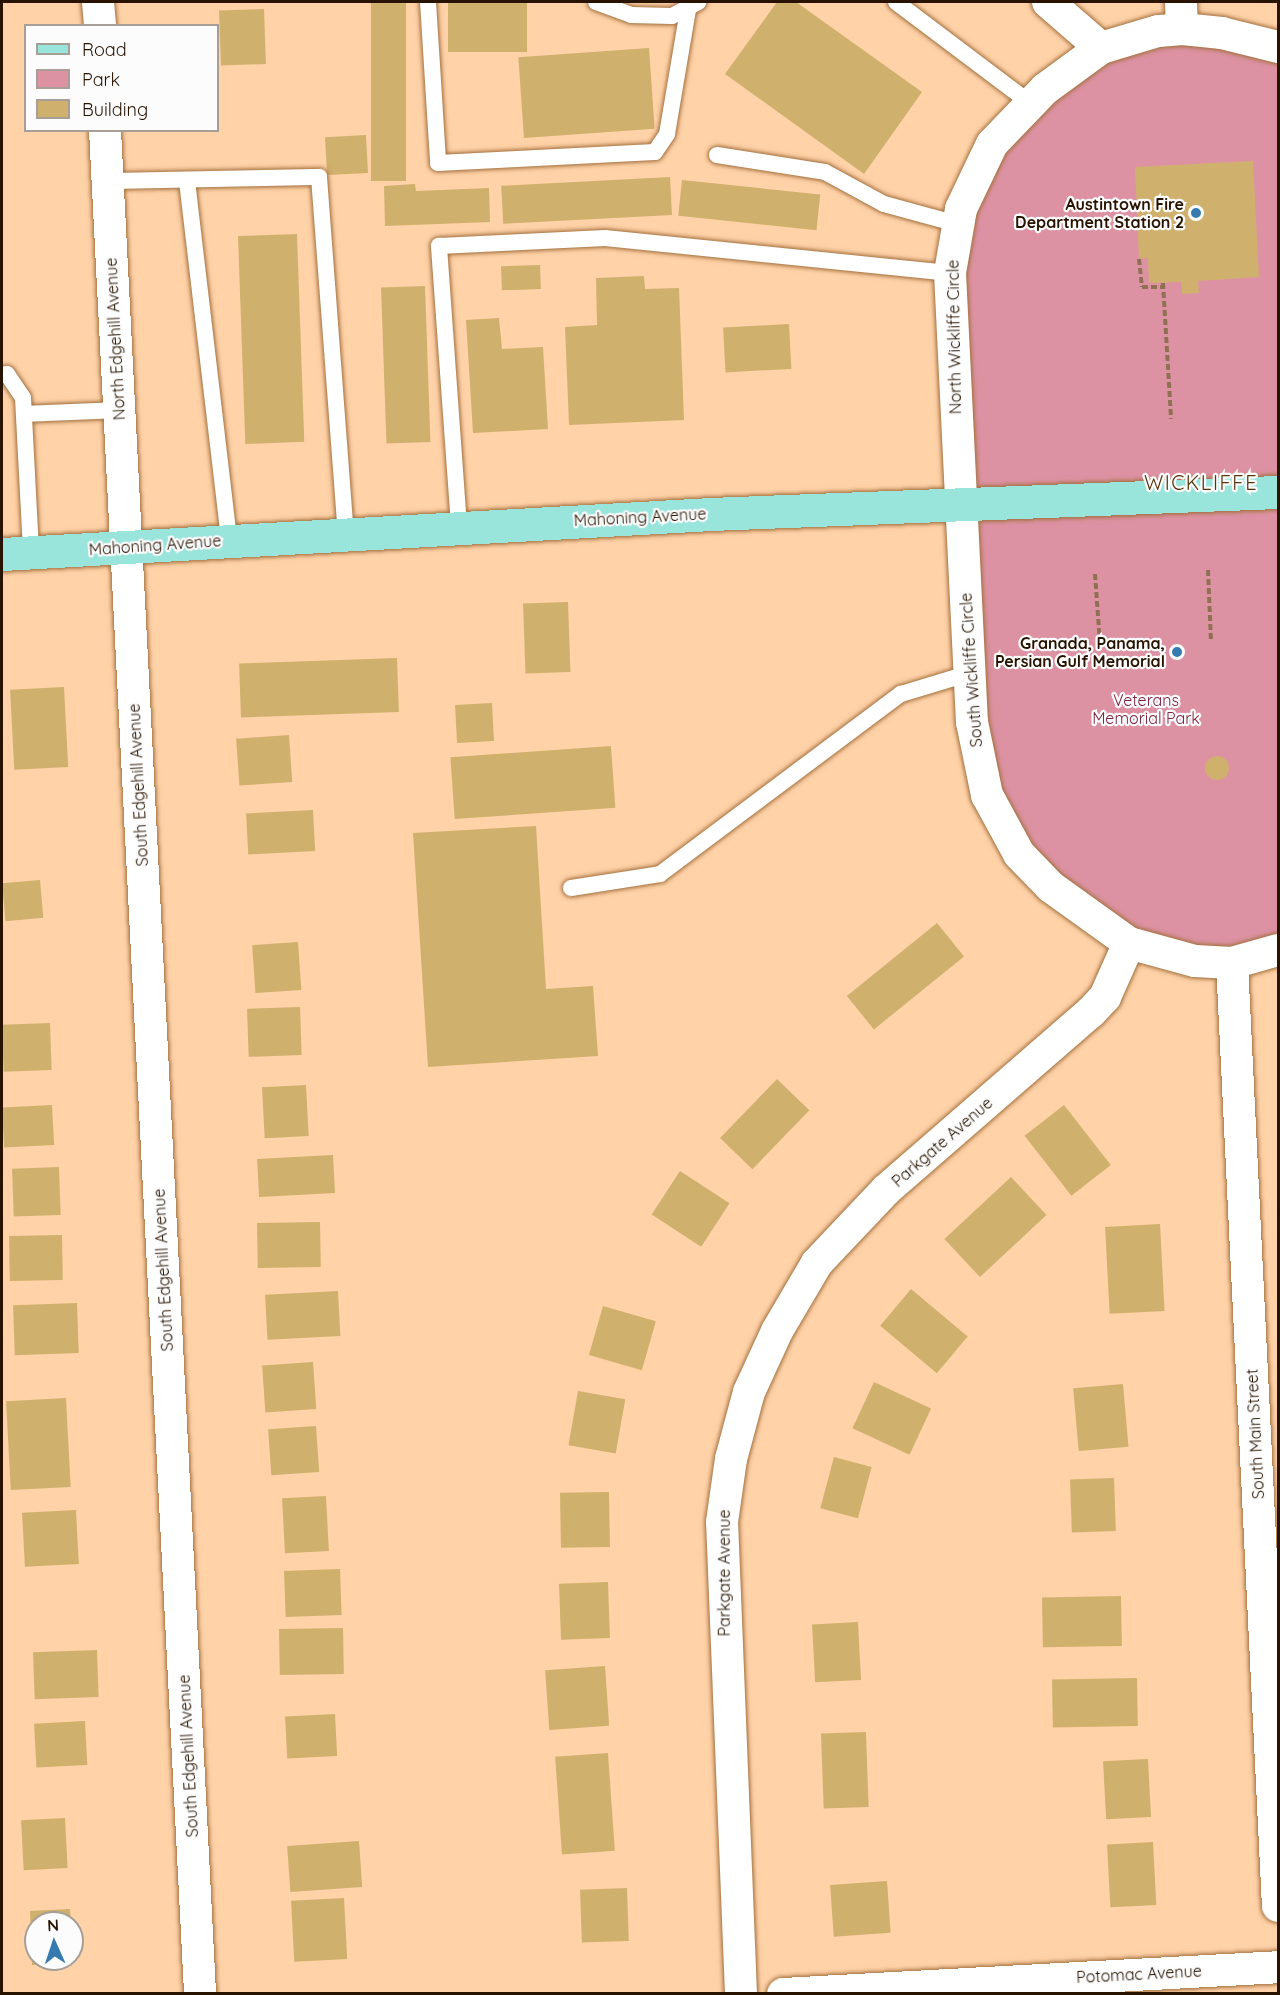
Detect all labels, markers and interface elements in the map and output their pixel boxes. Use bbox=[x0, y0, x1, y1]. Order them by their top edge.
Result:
legend bbox=[24, 24, 219, 132]
text: Road bbox=[82, 38, 127, 61]
text: Park bbox=[82, 68, 120, 91]
text: Building bbox=[82, 98, 148, 121]
place label: Austintown Fire Department Station 2 bbox=[1015, 194, 1184, 232]
marker: Austintown Fire Department Station 2 bbox=[1189, 206, 1203, 220]
street label: North Edgehill Avenue bbox=[101, 257, 129, 421]
street label: North Wickliffe Circle bbox=[943, 260, 965, 414]
district label: WICKLIFFE bbox=[1144, 470, 1258, 494]
street label: Mahoning Avenue bbox=[573, 504, 707, 530]
street label: Mahoning Avenue bbox=[88, 531, 222, 559]
street label: South Wickliffe Circle bbox=[956, 592, 986, 748]
place label: Granada, Panama, Persian Gulf Memorial bbox=[995, 633, 1165, 671]
marker: Granada, Panama, Persian Gulf Memorial bbox=[1170, 645, 1184, 659]
park label: Veterans Memorial Park bbox=[1092, 690, 1200, 728]
street label: South Edgehill Avenue bbox=[124, 703, 152, 867]
street label: Parkgate Avenue bbox=[888, 1093, 996, 1191]
street label: South Edgehill Avenue bbox=[149, 1188, 177, 1352]
street label: South Main Street bbox=[1242, 1368, 1268, 1500]
street label: Parkgate Avenue bbox=[714, 1510, 734, 1636]
street label: South Edgehill Avenue bbox=[174, 1674, 202, 1838]
north arrow bbox=[24, 1911, 84, 1971]
text: N bbox=[47, 1915, 60, 1935]
street label: Potomac Avenue bbox=[1076, 1961, 1202, 1987]

